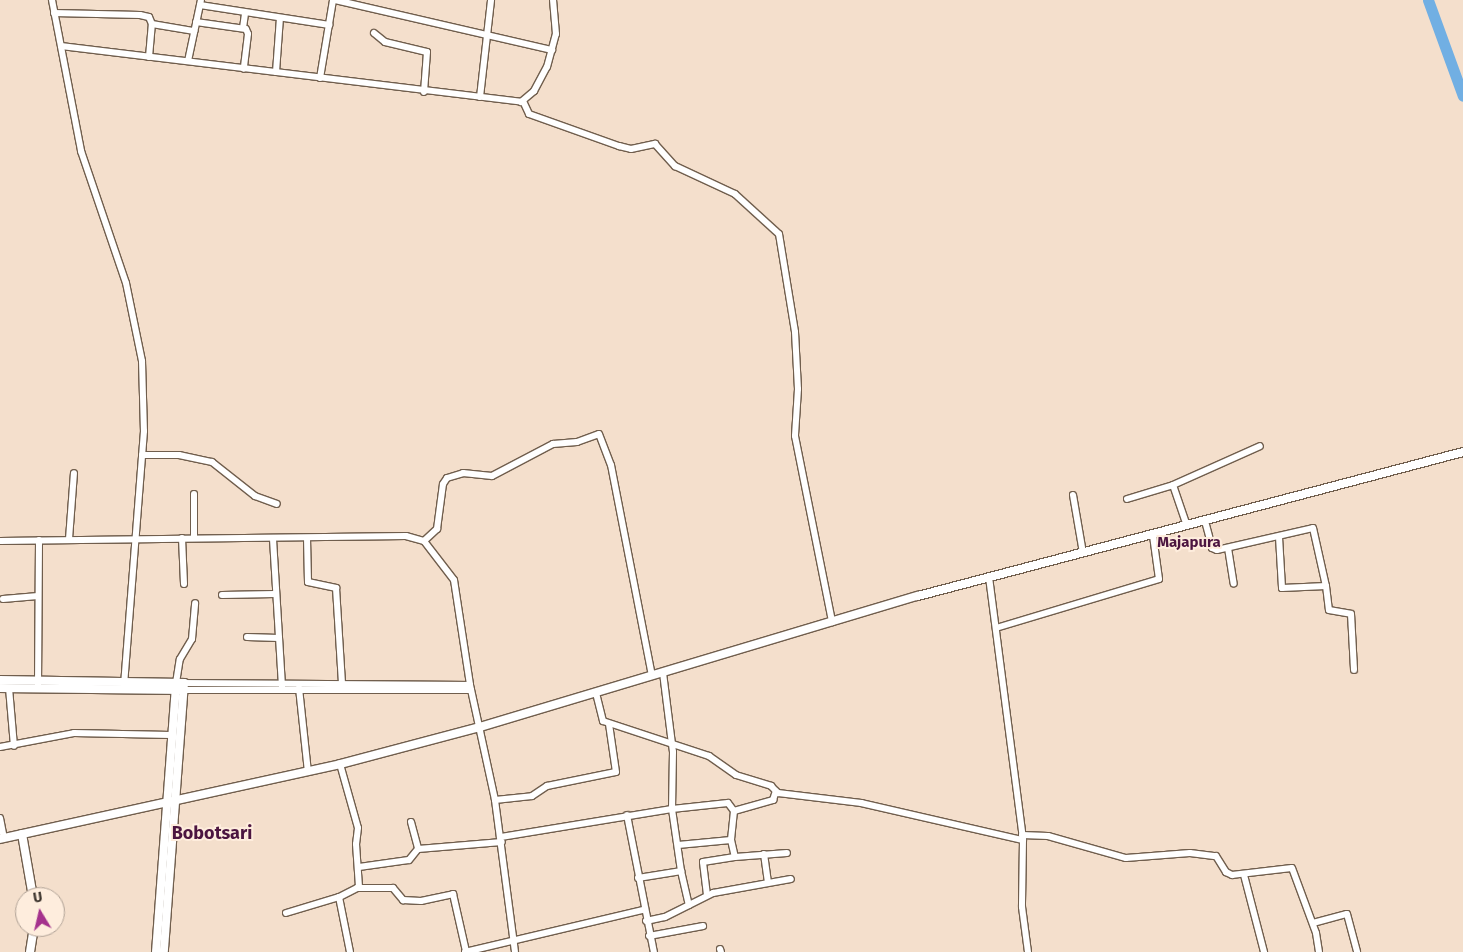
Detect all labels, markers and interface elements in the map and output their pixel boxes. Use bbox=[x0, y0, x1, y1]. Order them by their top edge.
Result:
district label: Majapura bbox=[1157, 534, 1221, 552]
district label: Bobotsari bbox=[172, 822, 252, 844]
north arrow bbox=[15, 887, 65, 937]
text: U bbox=[32, 889, 44, 907]

